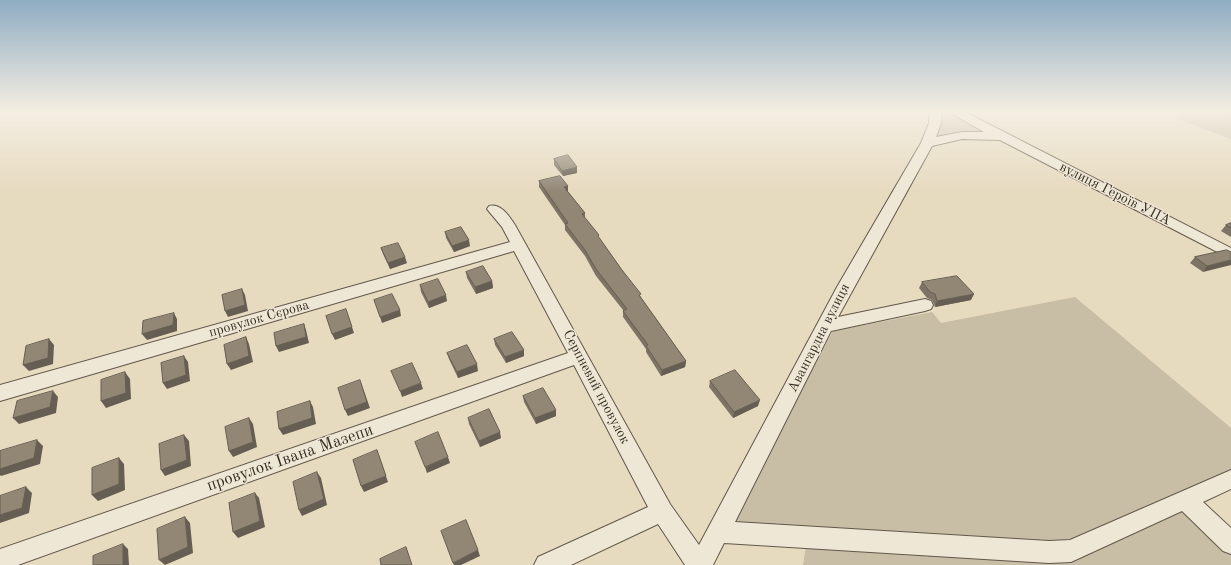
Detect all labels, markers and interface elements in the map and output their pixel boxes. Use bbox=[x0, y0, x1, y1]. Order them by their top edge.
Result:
street label: вулиця Героїв УПА bbox=[1057, 159, 1173, 229]
street label: Авангардна вулиця bbox=[784, 281, 854, 395]
street label: провулок Сєрова bbox=[207, 297, 311, 341]
street label: Серпневий провулок bbox=[559, 327, 633, 447]
street label: провулок Івана Мазепи bbox=[204, 420, 376, 496]

